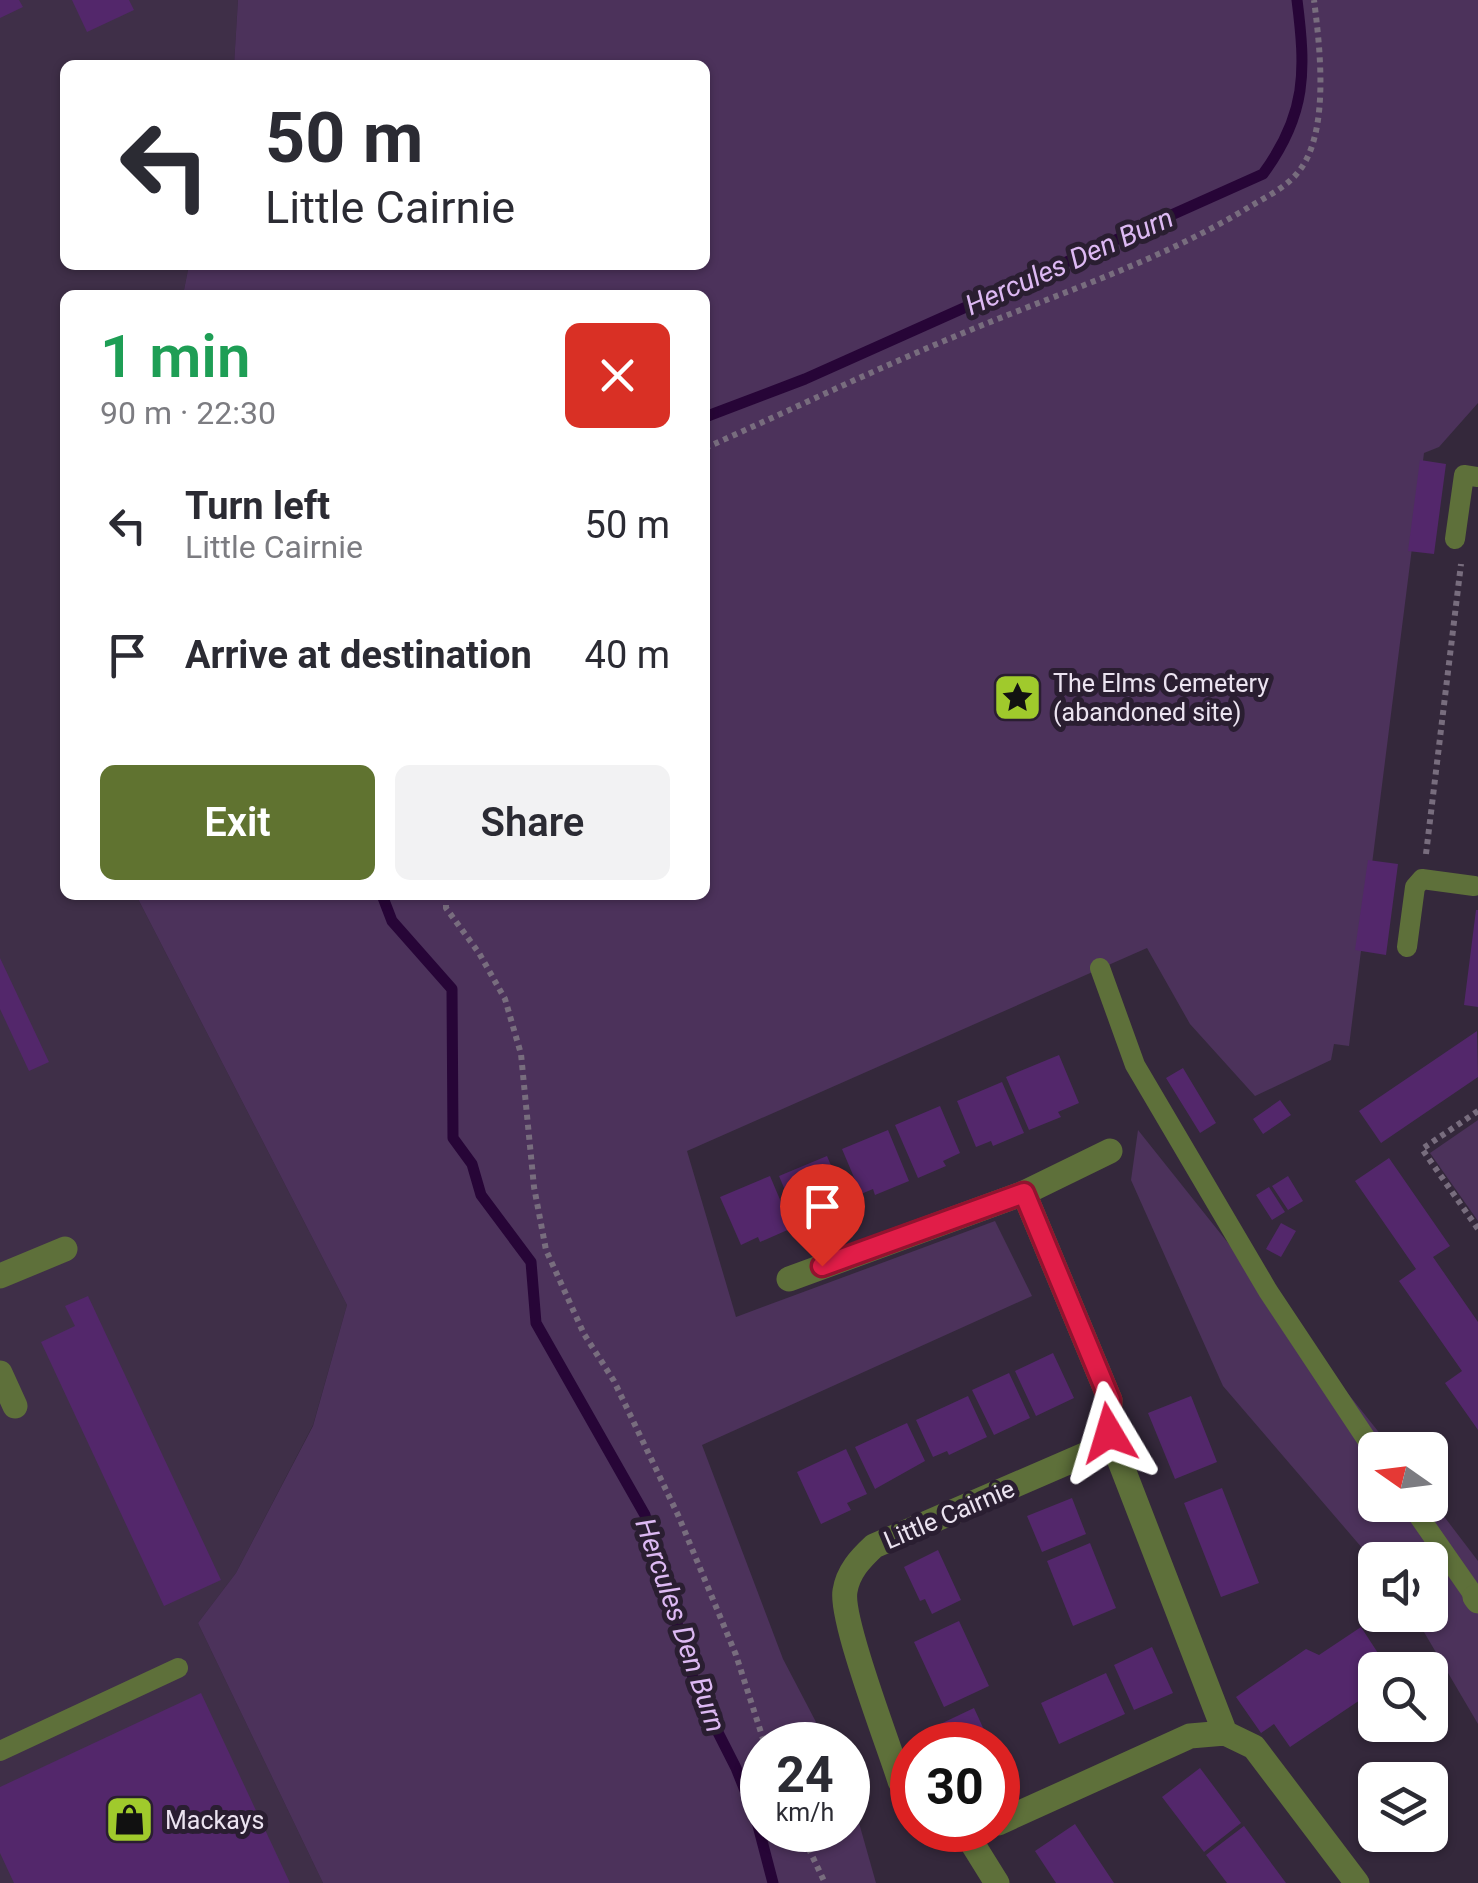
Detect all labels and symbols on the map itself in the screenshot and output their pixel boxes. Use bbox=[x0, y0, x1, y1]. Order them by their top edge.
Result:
water label: Hercules Den Burn bbox=[960, 201, 1178, 322]
place label: The Elms Cemetery (abandoned site) bbox=[1053, 669, 1269, 727]
place icon: The Elms Cemetery (abandoned site) bbox=[992, 671, 1044, 723]
pin bbox=[780, 1164, 865, 1267]
position arrow bbox=[1057, 1381, 1161, 1485]
north arrow bbox=[1358, 1432, 1448, 1522]
street label: Little Cairnie bbox=[880, 1474, 1019, 1555]
water label: Hercules Den Burn bbox=[628, 1514, 733, 1736]
speed limit sign: 30 bbox=[890, 1722, 1020, 1852]
shop icon: Mackays bbox=[104, 1794, 156, 1846]
place label: Mackays bbox=[165, 1806, 264, 1835]

